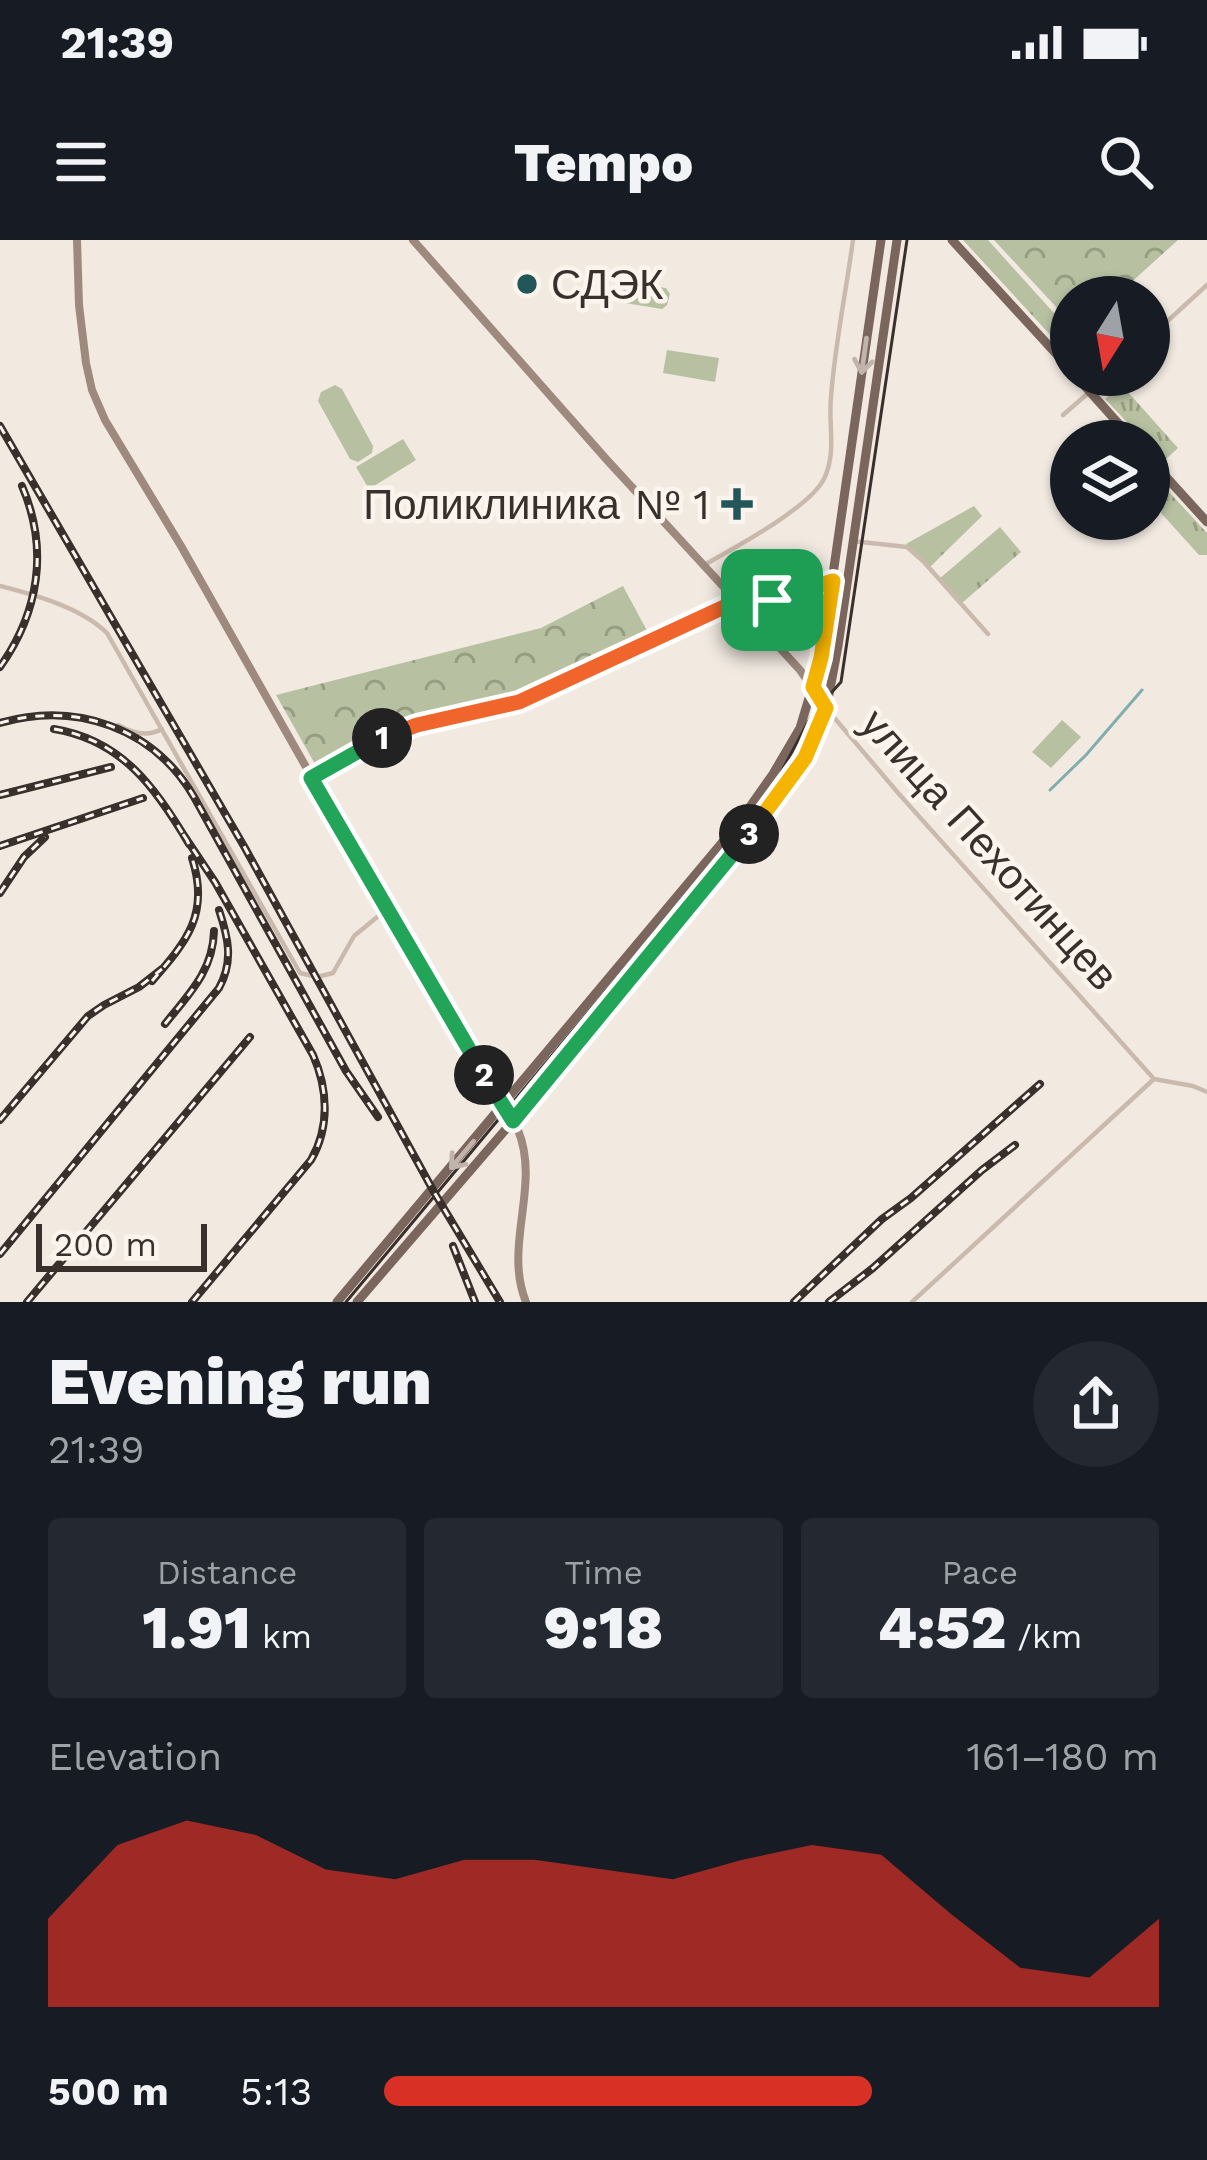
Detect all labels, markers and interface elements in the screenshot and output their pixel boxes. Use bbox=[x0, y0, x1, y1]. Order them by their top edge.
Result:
text: 21:39 bbox=[60, 16, 174, 69]
icon: menu bbox=[48, 129, 114, 195]
icon: search bbox=[1093, 129, 1159, 195]
text: Tempo bbox=[514, 131, 693, 194]
place label: СДЭК bbox=[551, 260, 664, 309]
marker: СДЭК bbox=[514, 271, 540, 297]
north arrow bbox=[1050, 276, 1170, 396]
map controls bbox=[1050, 276, 1170, 540]
one-way arrow bbox=[852, 336, 875, 375]
button: layers bbox=[1050, 420, 1170, 540]
place label: Поликлиника № 1 bbox=[363, 480, 710, 529]
marker: Поликлиника № 1 bbox=[721, 488, 753, 520]
pin bbox=[721, 549, 823, 651]
icon: arrive bbox=[739, 567, 805, 633]
street label: улица Пехотинцев bbox=[851, 699, 1128, 1000]
pin: 1 bbox=[352, 708, 412, 768]
text: 1 bbox=[375, 718, 389, 757]
pin: 3 bbox=[719, 804, 779, 864]
text: 3 bbox=[739, 814, 759, 853]
pin: 2 bbox=[454, 1045, 514, 1105]
text: 2 bbox=[474, 1055, 494, 1094]
one-way arrow bbox=[449, 1139, 477, 1170]
scale bar bbox=[36, 1218, 207, 1271]
text: 200 m bbox=[54, 1225, 157, 1264]
button: share bbox=[1033, 1341, 1159, 1467]
text: Evening run bbox=[48, 1343, 432, 1420]
text: 21:39 bbox=[48, 1427, 144, 1472]
text: Distance bbox=[157, 1553, 297, 1592]
text: Time bbox=[564, 1553, 643, 1592]
text: Pace bbox=[942, 1553, 1018, 1592]
text: 1.91 bbox=[142, 1592, 251, 1663]
text: 9:18 bbox=[544, 1592, 663, 1663]
text: 4:52 bbox=[877, 1592, 1006, 1663]
text: km bbox=[251, 1617, 312, 1656]
text: /km bbox=[1006, 1617, 1082, 1656]
text: Elevation bbox=[48, 1734, 222, 1779]
text: 161–180 m bbox=[967, 1734, 1159, 1779]
text: 500 m bbox=[48, 2069, 169, 2114]
text: 5:13 bbox=[240, 2069, 312, 2114]

